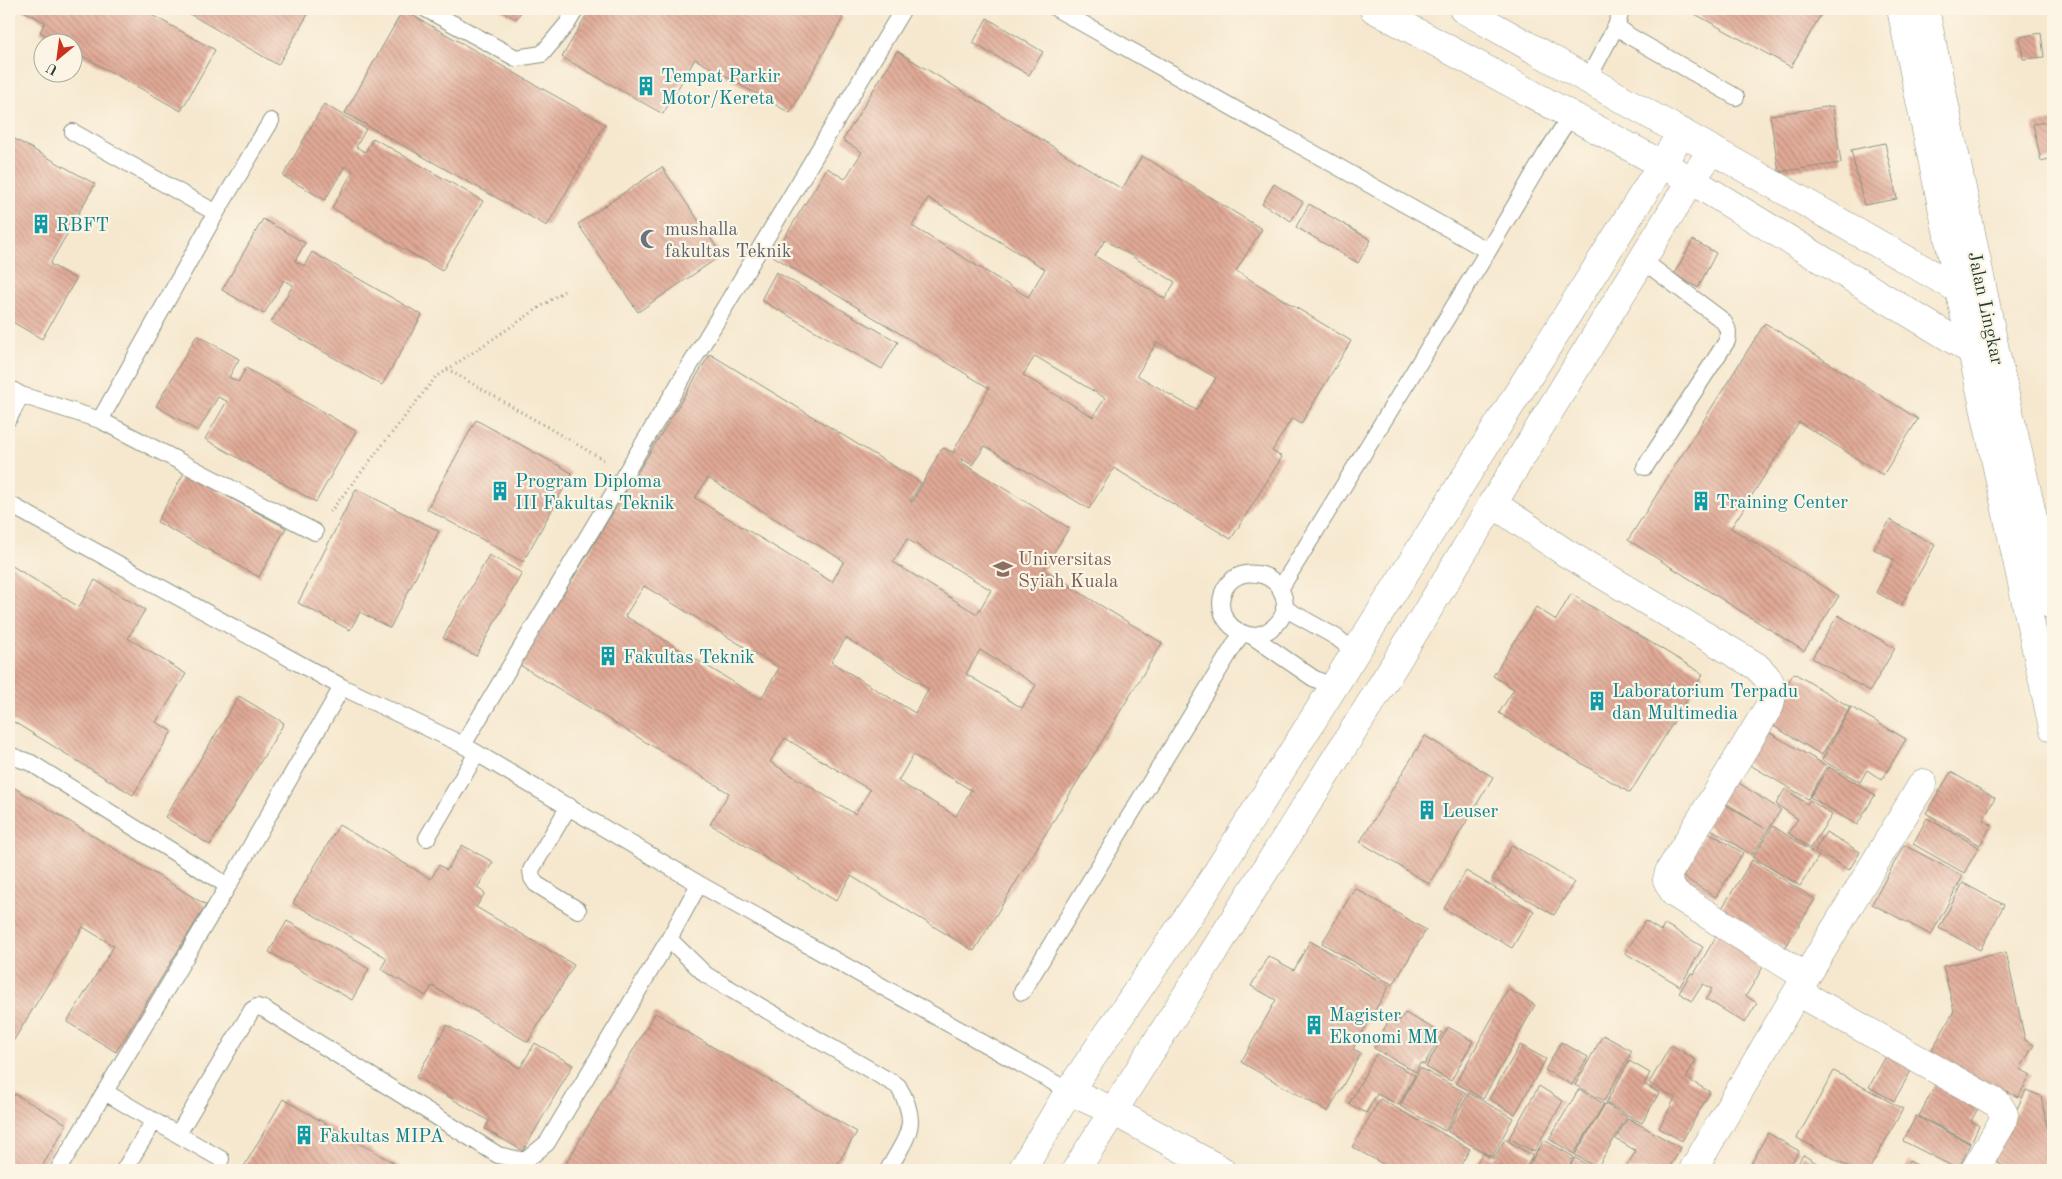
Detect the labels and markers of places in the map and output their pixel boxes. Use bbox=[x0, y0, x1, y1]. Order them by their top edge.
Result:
place label: Tempat Parkir Motor/Kereta bbox=[661, 68, 781, 109]
building icon: Tempat Parkir Motor/Kereta bbox=[635, 75, 657, 97]
building icon: RBFT bbox=[30, 213, 52, 235]
place label: RBFT bbox=[56, 217, 109, 236]
place label: mushalla fakultas Teknik bbox=[665, 221, 792, 262]
mosque icon: mushalla fakultas Teknik bbox=[639, 228, 661, 250]
place label: Program Diploma III Fakultas Teknik bbox=[515, 473, 675, 514]
building icon: Program Diploma III Fakultas Teknik bbox=[489, 480, 511, 502]
building icon: Training Center bbox=[1690, 490, 1712, 512]
place label: Training Center bbox=[1716, 494, 1848, 513]
place label: Universitas Syiah Kuala bbox=[1018, 551, 1119, 592]
school or university icon: Universitas Syiah Kuala bbox=[992, 558, 1014, 580]
building icon: Fakultas Teknik bbox=[597, 645, 619, 667]
place label: Fakultas Teknik bbox=[623, 649, 755, 668]
place label: Laboratorium Terpadu dan Multimedia bbox=[1612, 683, 1798, 724]
building icon: Laboratorium Terpadu dan Multimedia bbox=[1586, 690, 1608, 712]
building icon: Leuser bbox=[1416, 799, 1438, 821]
place label: Leuser bbox=[1442, 803, 1499, 822]
place label: Magister Ekonomi MM bbox=[1329, 1007, 1439, 1048]
building icon: Magister Ekonomi MM bbox=[1303, 1014, 1325, 1036]
building icon: Fakultas MIPA bbox=[293, 1124, 315, 1146]
place label: Fakultas MIPA bbox=[319, 1128, 445, 1147]

